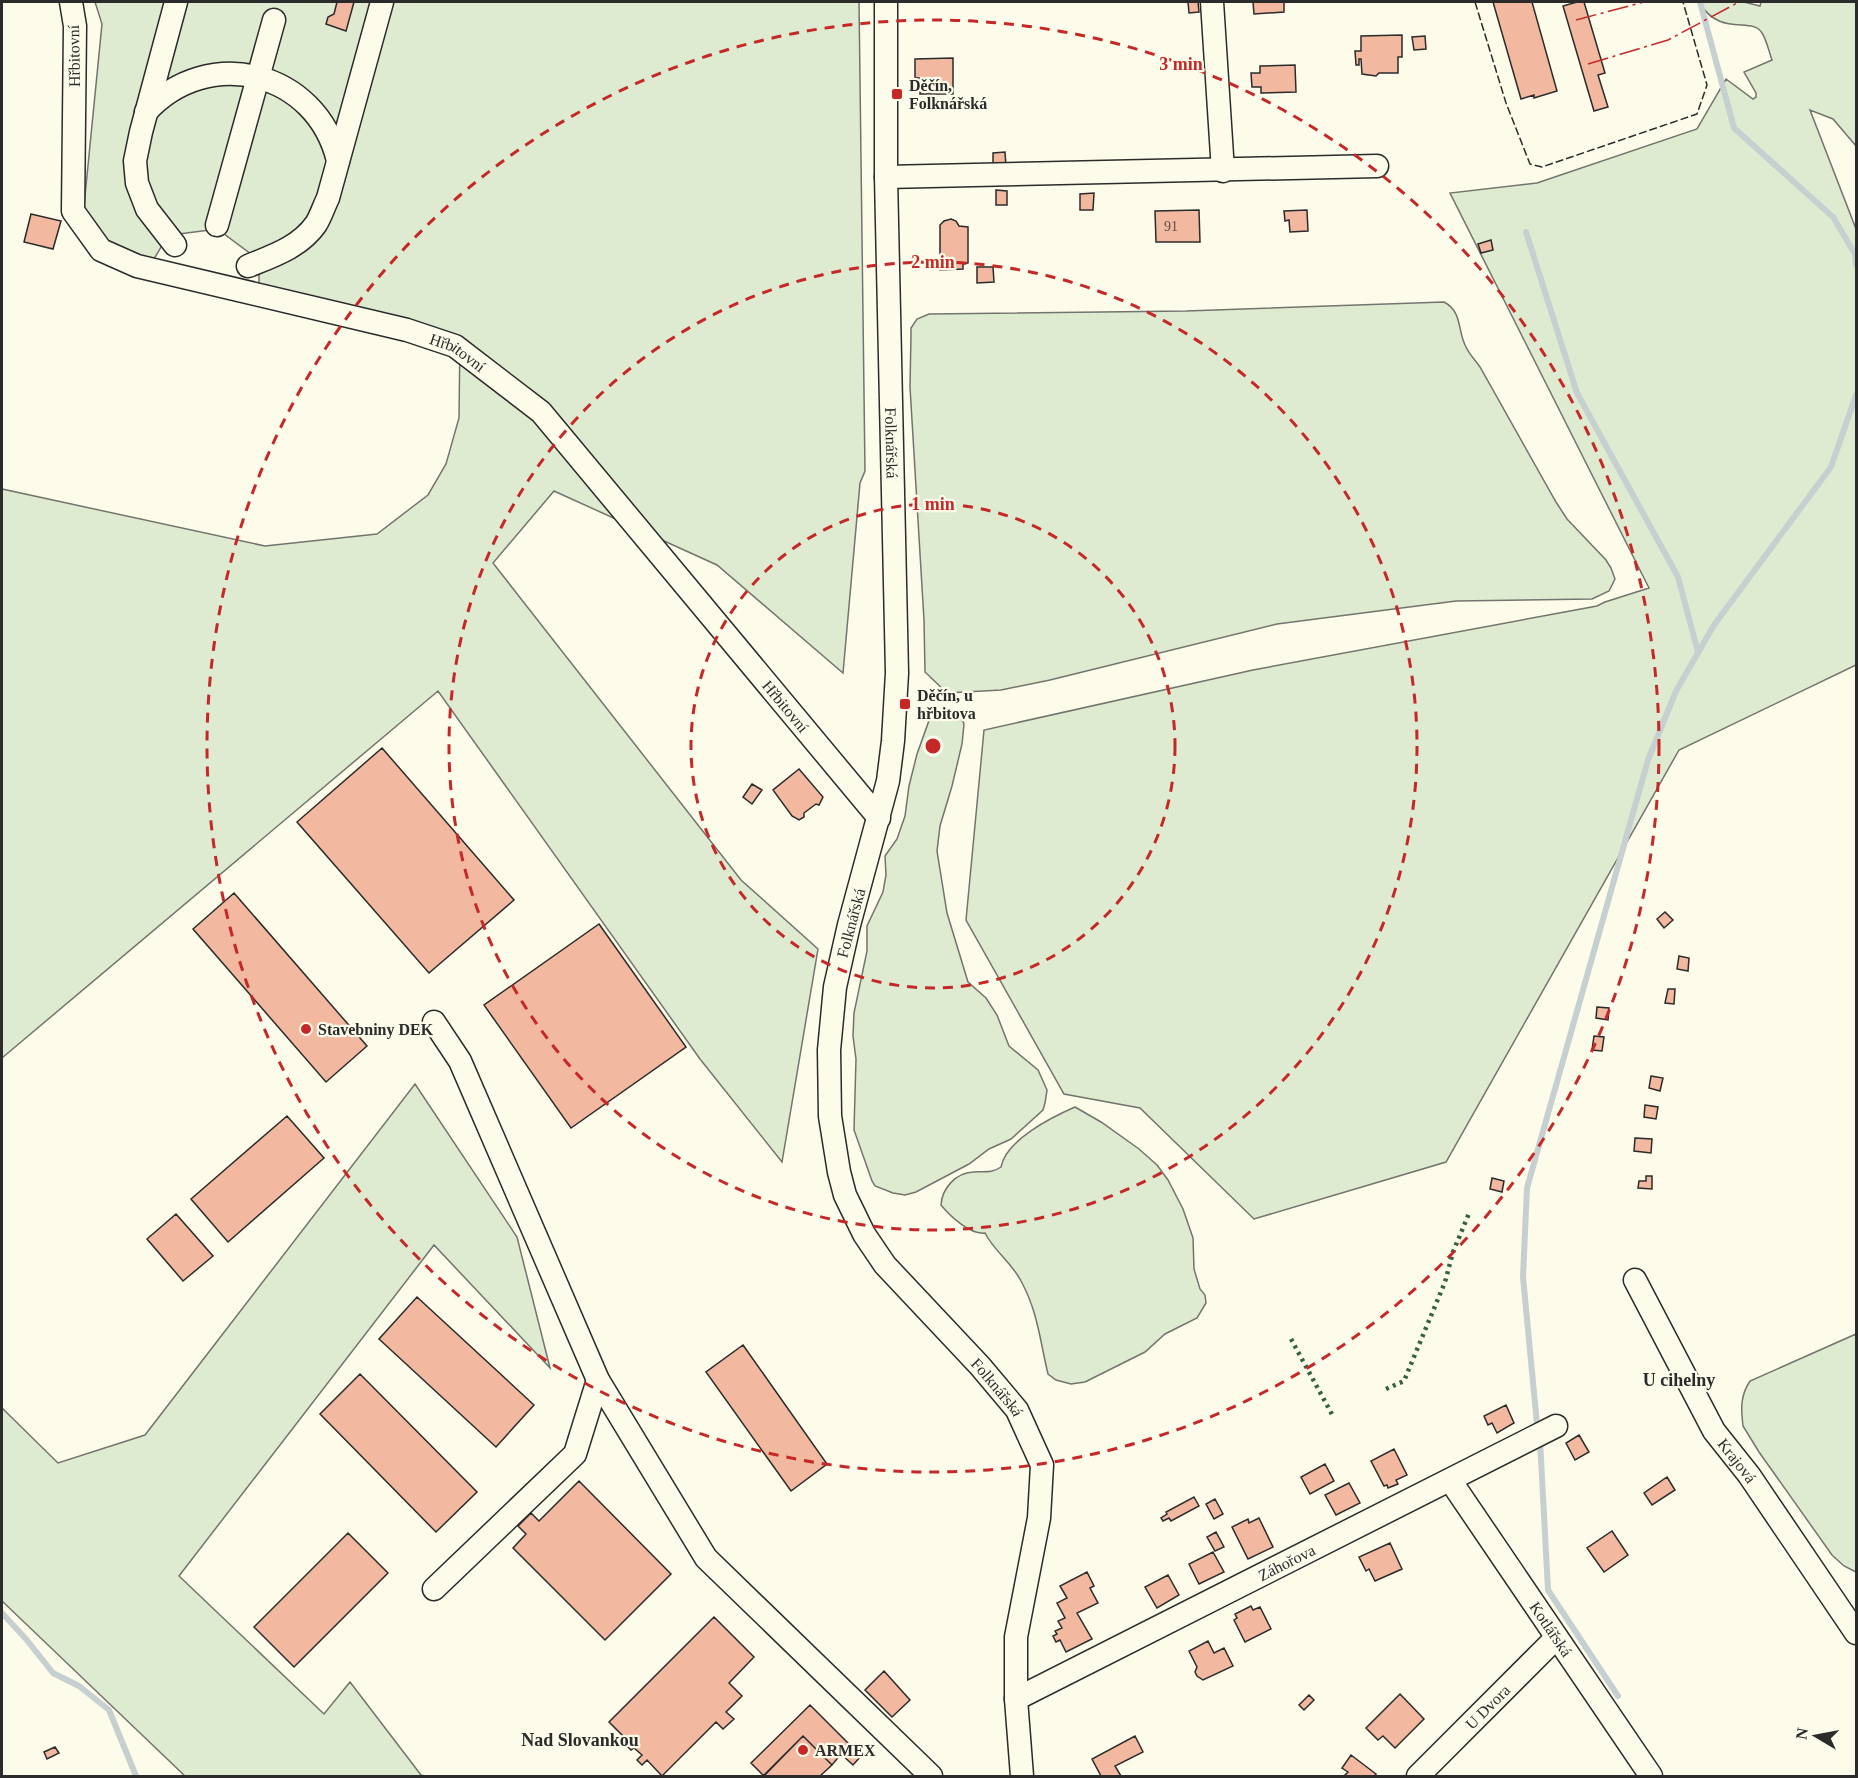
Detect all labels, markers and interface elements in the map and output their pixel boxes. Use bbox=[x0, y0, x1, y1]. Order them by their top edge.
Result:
street label: Hřbitovní bbox=[65, 24, 83, 87]
text: 3 min bbox=[1159, 54, 1203, 74]
place label: Děčín, Folknářská bbox=[909, 77, 987, 112]
marker: Děčín, Folknářská bbox=[890, 87, 904, 101]
house number: 91 bbox=[1164, 219, 1178, 234]
text: 2 min bbox=[911, 252, 955, 272]
street label: Hřbitovní bbox=[428, 330, 489, 375]
street label: Folknářská bbox=[883, 407, 901, 479]
text: 1 min bbox=[911, 494, 955, 514]
street label: Hřbitovní bbox=[759, 677, 813, 736]
place label: Děčín, u hřbitova bbox=[917, 687, 976, 722]
marker: Děčín, u hřbitova bbox=[898, 697, 912, 711]
centre of rings bbox=[923, 736, 943, 756]
street label: Folknářská bbox=[834, 886, 868, 960]
place label: Stavebniny DEK bbox=[318, 1021, 434, 1039]
marker: Stavebniny DEK bbox=[299, 1022, 313, 1036]
street label: Folknářská bbox=[968, 1354, 1027, 1419]
district label: U cihelny bbox=[1643, 1370, 1715, 1390]
street label: Krajová bbox=[1715, 1435, 1760, 1486]
street label: Záhořova bbox=[1255, 1541, 1318, 1584]
street label: Kotlářská bbox=[1527, 1598, 1576, 1659]
street label: U Dvora bbox=[1462, 1681, 1513, 1732]
north arrow bbox=[1786, 1706, 1846, 1766]
text: N bbox=[1792, 1726, 1811, 1741]
district label: Nad Slovankou bbox=[521, 1730, 639, 1750]
place label: ARMEX bbox=[815, 1742, 876, 1759]
marker: ARMEX bbox=[796, 1743, 810, 1757]

